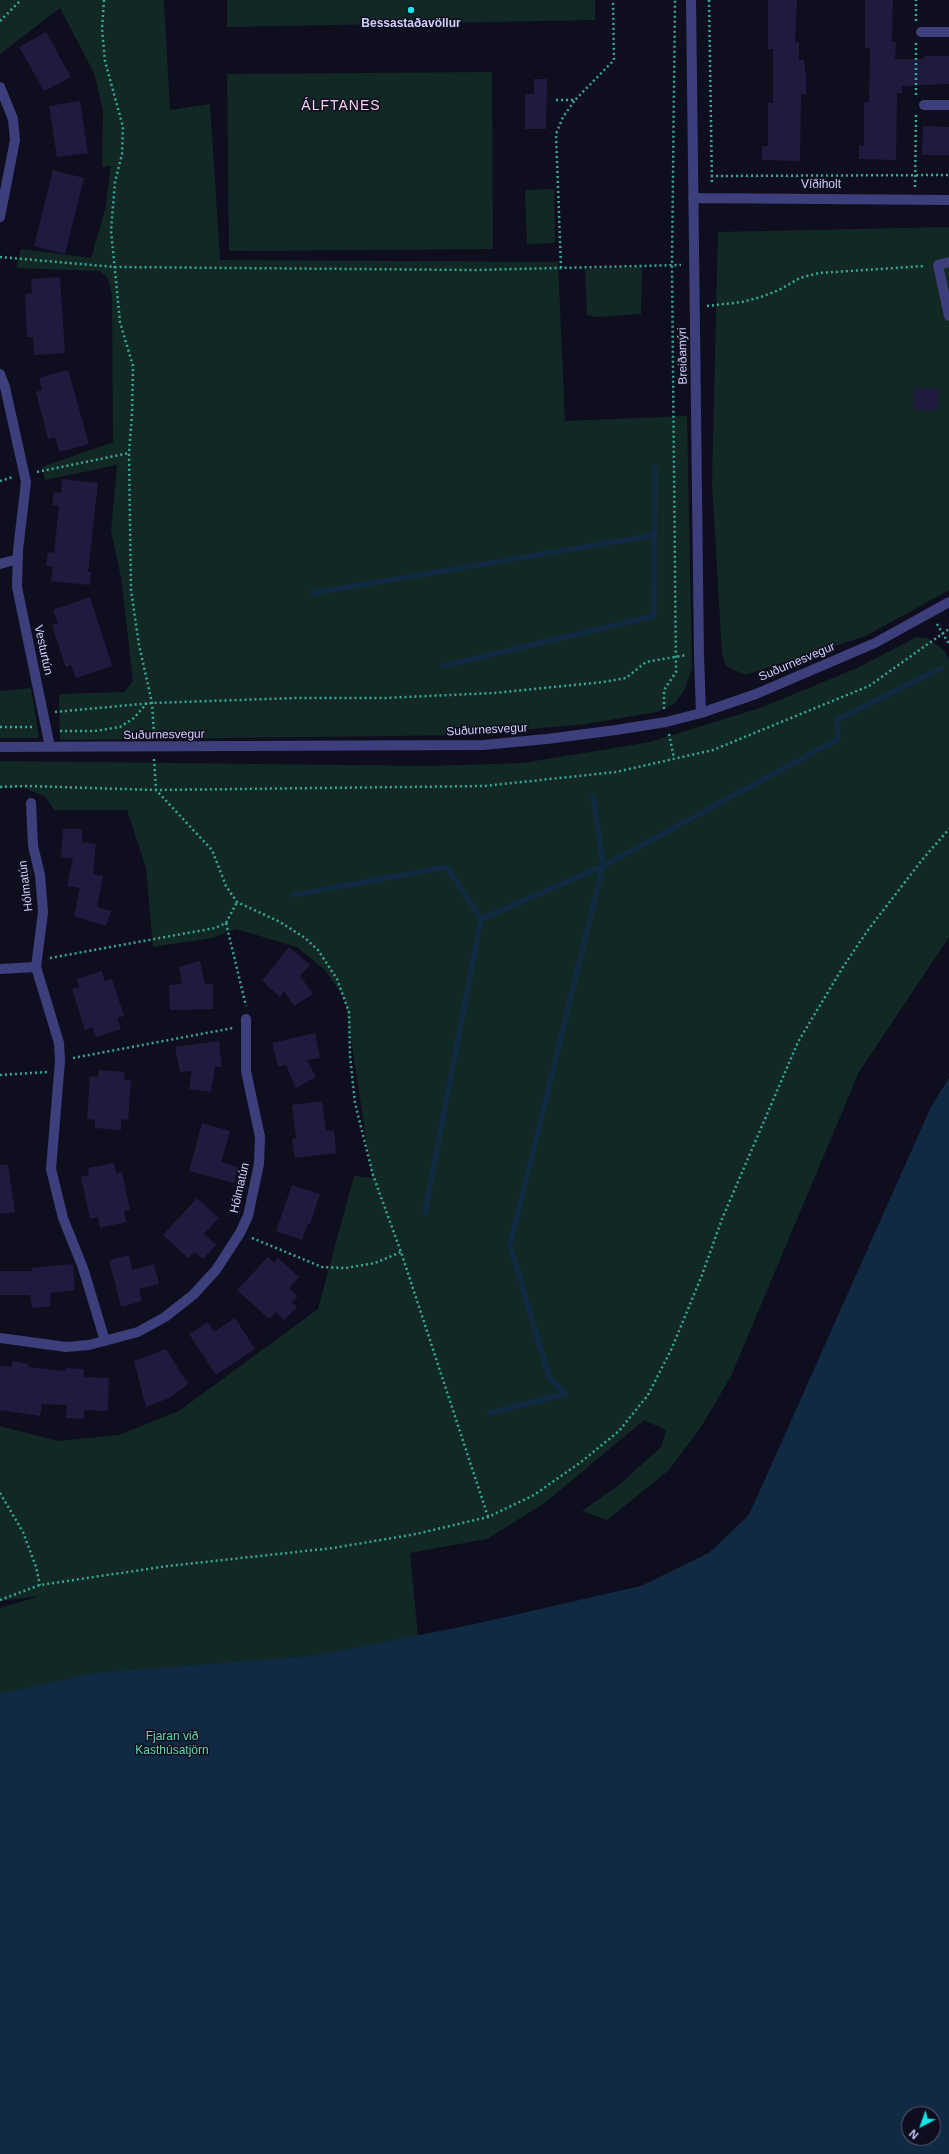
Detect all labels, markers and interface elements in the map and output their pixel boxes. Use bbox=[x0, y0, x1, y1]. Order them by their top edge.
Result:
marker: Bessastaðavöllur bbox=[406, 5, 416, 15]
place label: Bessastaðavöllur bbox=[361, 17, 461, 31]
district label: ÁLFTANES bbox=[301, 98, 381, 114]
street label: Víðiholt bbox=[801, 178, 841, 192]
street label: Breiðamýri bbox=[675, 327, 691, 385]
street label: Vesturtún bbox=[31, 624, 55, 676]
street label: Suðurnesvegur bbox=[757, 639, 837, 685]
street label: Suðurnesvegur bbox=[446, 721, 528, 739]
street label: Suðurnesvegur bbox=[123, 727, 205, 743]
street label: Hólmatún bbox=[16, 860, 36, 912]
street label: Hólmatún bbox=[227, 1161, 253, 1215]
park label: Fjaran við Kasthúsatjörn bbox=[135, 1730, 209, 1758]
north arrow bbox=[901, 2106, 941, 2146]
text: N bbox=[907, 2127, 921, 2141]

